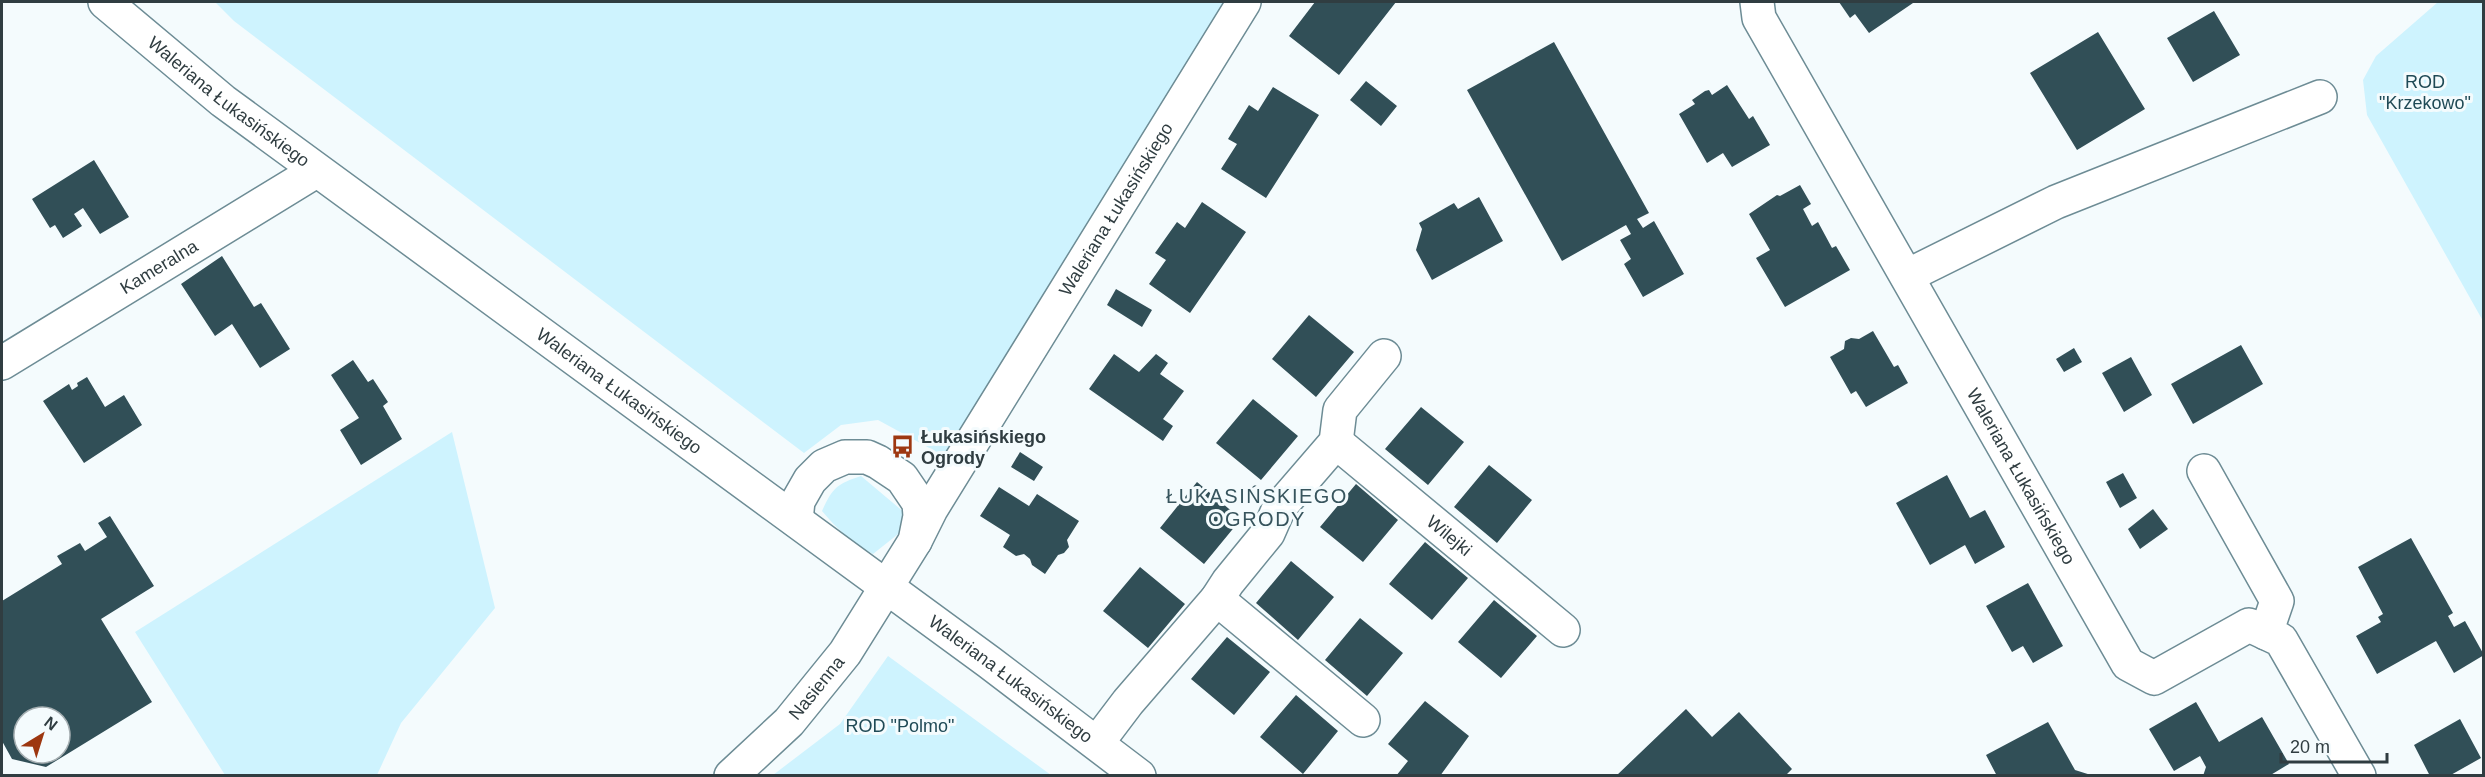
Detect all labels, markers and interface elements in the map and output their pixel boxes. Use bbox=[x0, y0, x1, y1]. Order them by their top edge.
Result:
street label: Waleriana Łukasińskiego bbox=[144, 32, 313, 171]
park label: ROD "Krzekowo" bbox=[2379, 72, 2471, 113]
street label: Waleriana Łukasińskiego bbox=[1055, 119, 1177, 299]
street label: Kameralna bbox=[117, 235, 202, 298]
street label: Waleriana Łukasińskiego bbox=[533, 324, 705, 458]
street label: Waleriana Łukasińskiego bbox=[1963, 385, 2079, 568]
place label: Łukasińskiego Ogrody bbox=[921, 427, 1046, 468]
bus stop icon: Łukasińskiego Ogrody bbox=[890, 434, 916, 460]
district label: ŁUKASIŃSKIEGO OGRODY bbox=[1166, 485, 1348, 530]
street label: Wilejki bbox=[1423, 511, 1476, 560]
street label: Waleriana Łukasińskiego bbox=[925, 611, 1096, 747]
street label: Nasienna bbox=[785, 651, 849, 724]
north arrow bbox=[12, 705, 72, 765]
text: N bbox=[41, 713, 61, 734]
park label: ROD "Polmo" bbox=[846, 716, 954, 736]
scale bar bbox=[2281, 726, 2388, 764]
text: 20 m bbox=[2290, 737, 2330, 757]

